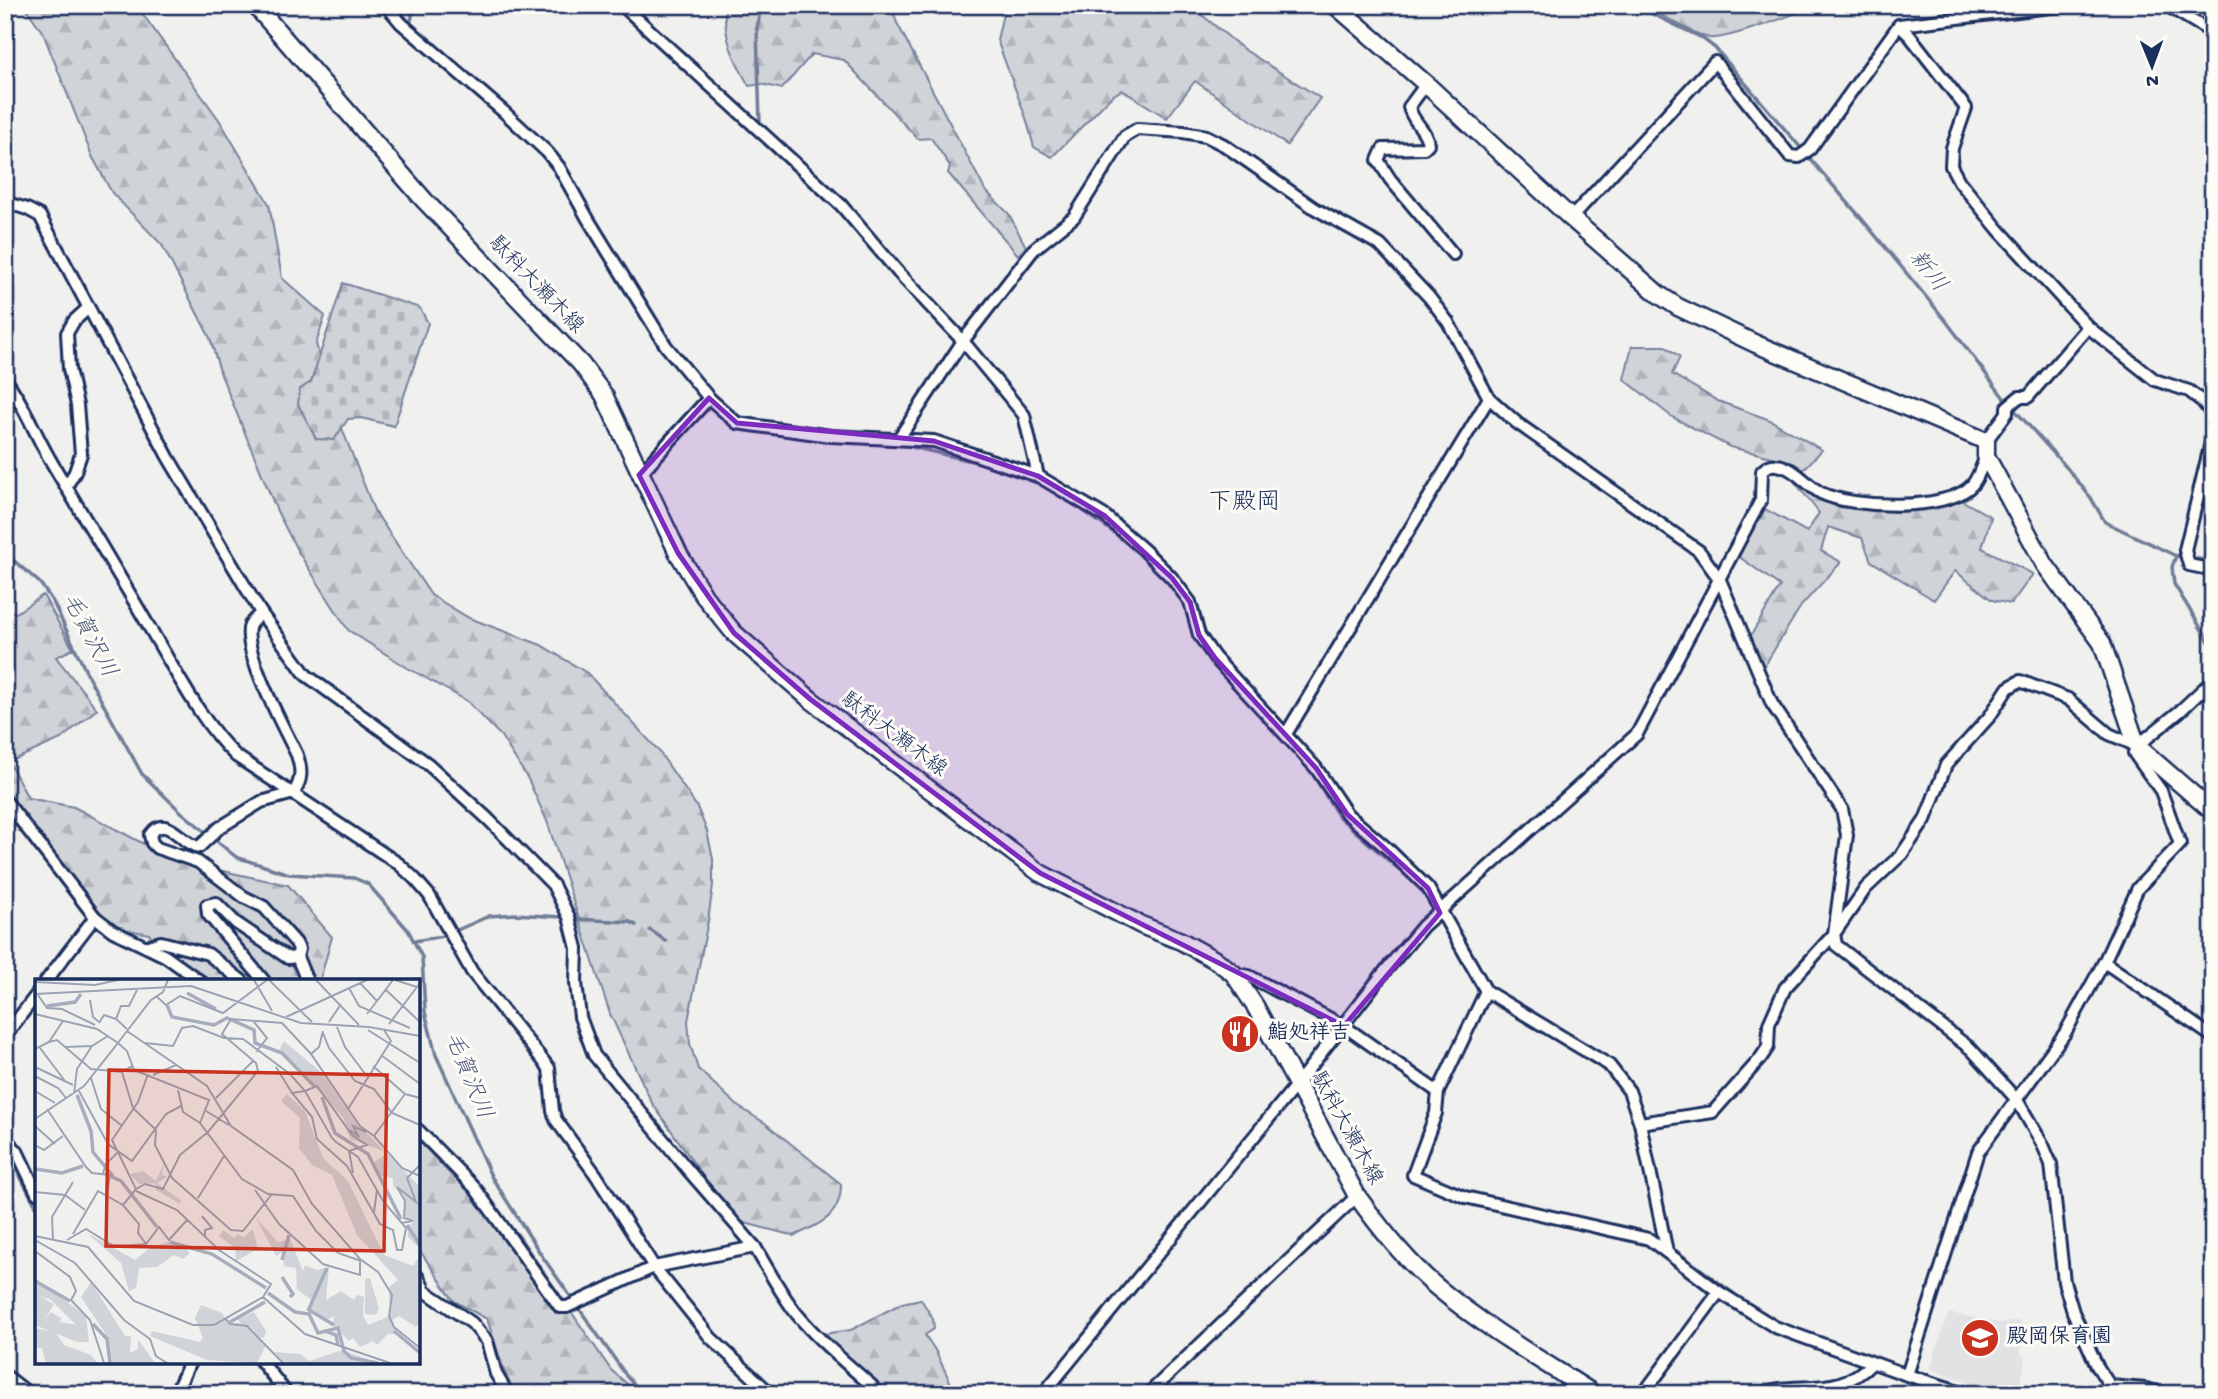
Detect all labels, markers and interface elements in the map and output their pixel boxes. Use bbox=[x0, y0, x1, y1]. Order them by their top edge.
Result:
north arrow bbox=[2116, 32, 2186, 102]
text: N bbox=[2146, 68, 2159, 91]
street label: 駄科大瀬木線 bbox=[482, 231, 588, 340]
water label: 新川 bbox=[1902, 245, 1953, 298]
district label: 下殿岡 bbox=[1208, 489, 1280, 518]
water label: 毛賀沢川 bbox=[54, 589, 122, 683]
street label: 駄科大瀬木線 bbox=[835, 687, 951, 784]
inset map bbox=[35, 979, 420, 1364]
restaurant icon: 鮨処祥吉 bbox=[1219, 1013, 1261, 1055]
place label: 鮨処祥吉 bbox=[1267, 1020, 1351, 1047]
water label: 毛賀沢川 bbox=[437, 1028, 498, 1124]
street label: 駄科大瀬木線 bbox=[1304, 1067, 1387, 1190]
school or university icon: 殿岡保育園 bbox=[1959, 1317, 2001, 1359]
place label: 殿岡保育園 bbox=[2007, 1324, 2112, 1351]

